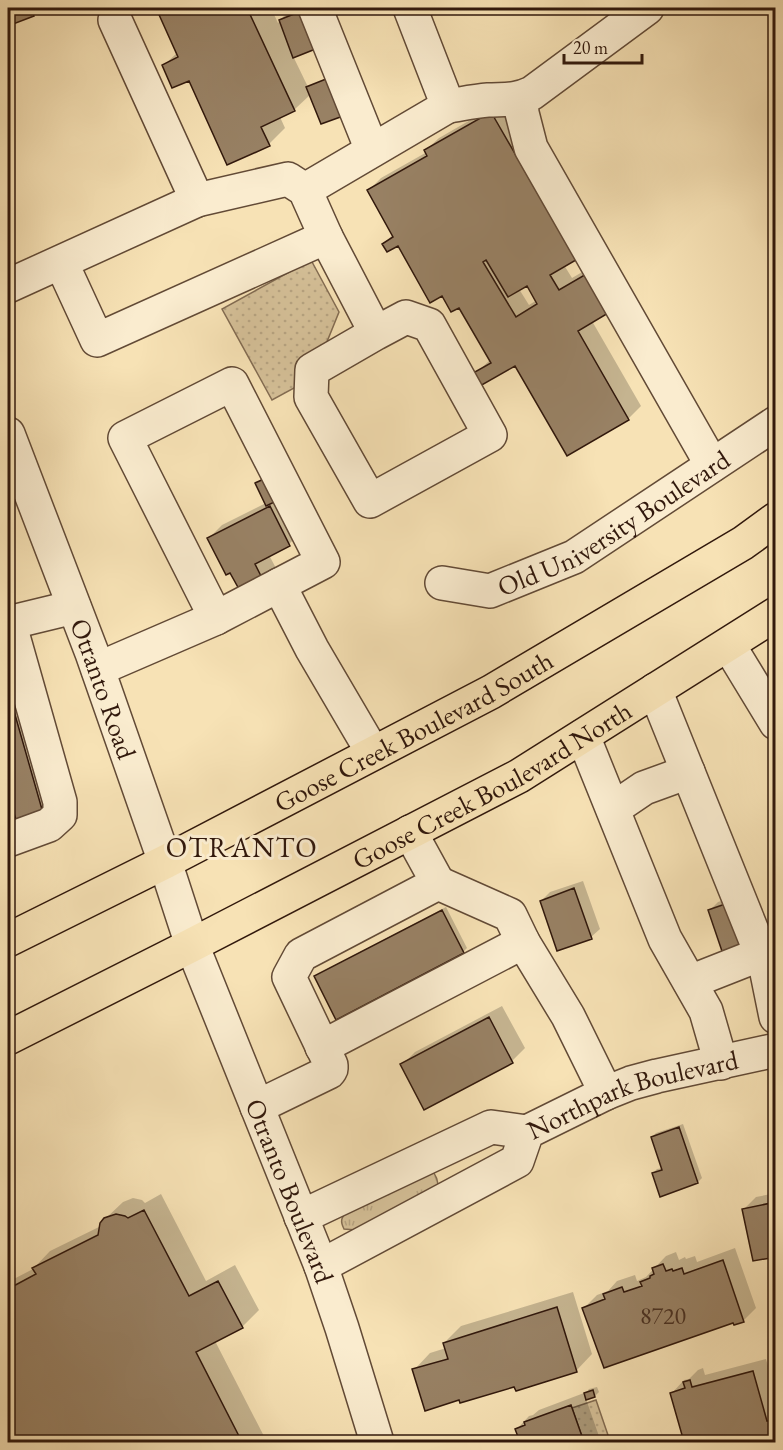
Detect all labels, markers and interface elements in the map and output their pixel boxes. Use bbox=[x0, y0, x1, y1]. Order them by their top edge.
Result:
scale bar bbox=[564, 27, 642, 65]
text: 20 m bbox=[573, 36, 608, 59]
street label: Old University Boulevard bbox=[492, 441, 736, 604]
street label: Otranto Road bbox=[63, 613, 145, 764]
street label: Goose Creek Boulevard South bbox=[268, 642, 559, 820]
street label: Goose Creek Boulevard North bbox=[346, 692, 638, 877]
district label: OTRANTO bbox=[166, 829, 318, 865]
street label: Northpark Boulevard bbox=[521, 1041, 742, 1147]
street label: Otranto Boulevard bbox=[238, 1093, 343, 1288]
house number: 8720 bbox=[640, 1300, 686, 1331]

